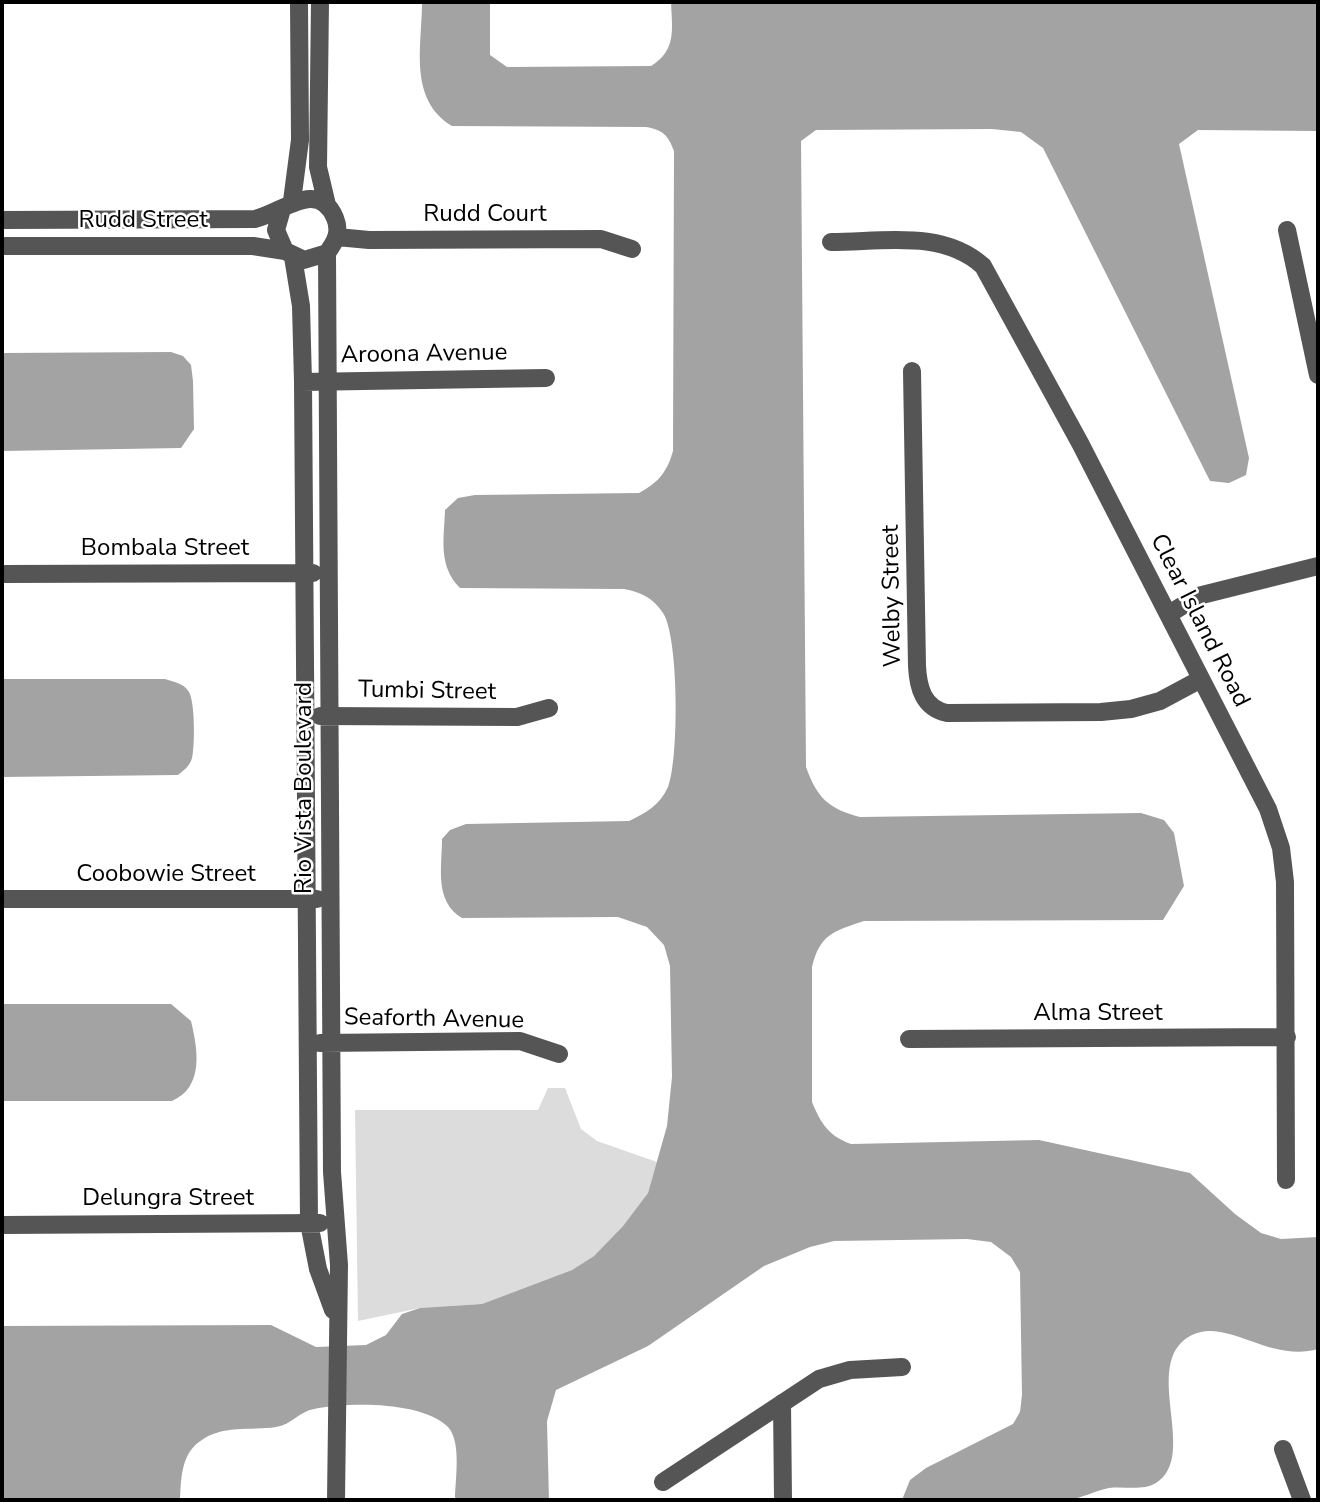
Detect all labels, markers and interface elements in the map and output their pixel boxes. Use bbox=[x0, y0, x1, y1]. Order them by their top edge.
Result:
street label: Rudd Court bbox=[423, 201, 547, 229]
street label: Rudd Street bbox=[78, 207, 208, 235]
street label: Aroona Avenue bbox=[340, 339, 508, 371]
street label: Welby Street bbox=[877, 524, 909, 668]
street label: Clear Island Road bbox=[1143, 530, 1255, 712]
street label: Bombala Street bbox=[81, 535, 249, 563]
street label: Tumbi Street bbox=[358, 676, 496, 708]
street label: Rio Vista Boulevard bbox=[291, 682, 319, 894]
street label: Coobowie Street bbox=[76, 861, 256, 889]
street label: Alma Street bbox=[1033, 1000, 1163, 1028]
street label: Seaforth Avenue bbox=[344, 1004, 524, 1036]
street label: Delungra Street bbox=[82, 1185, 254, 1213]

